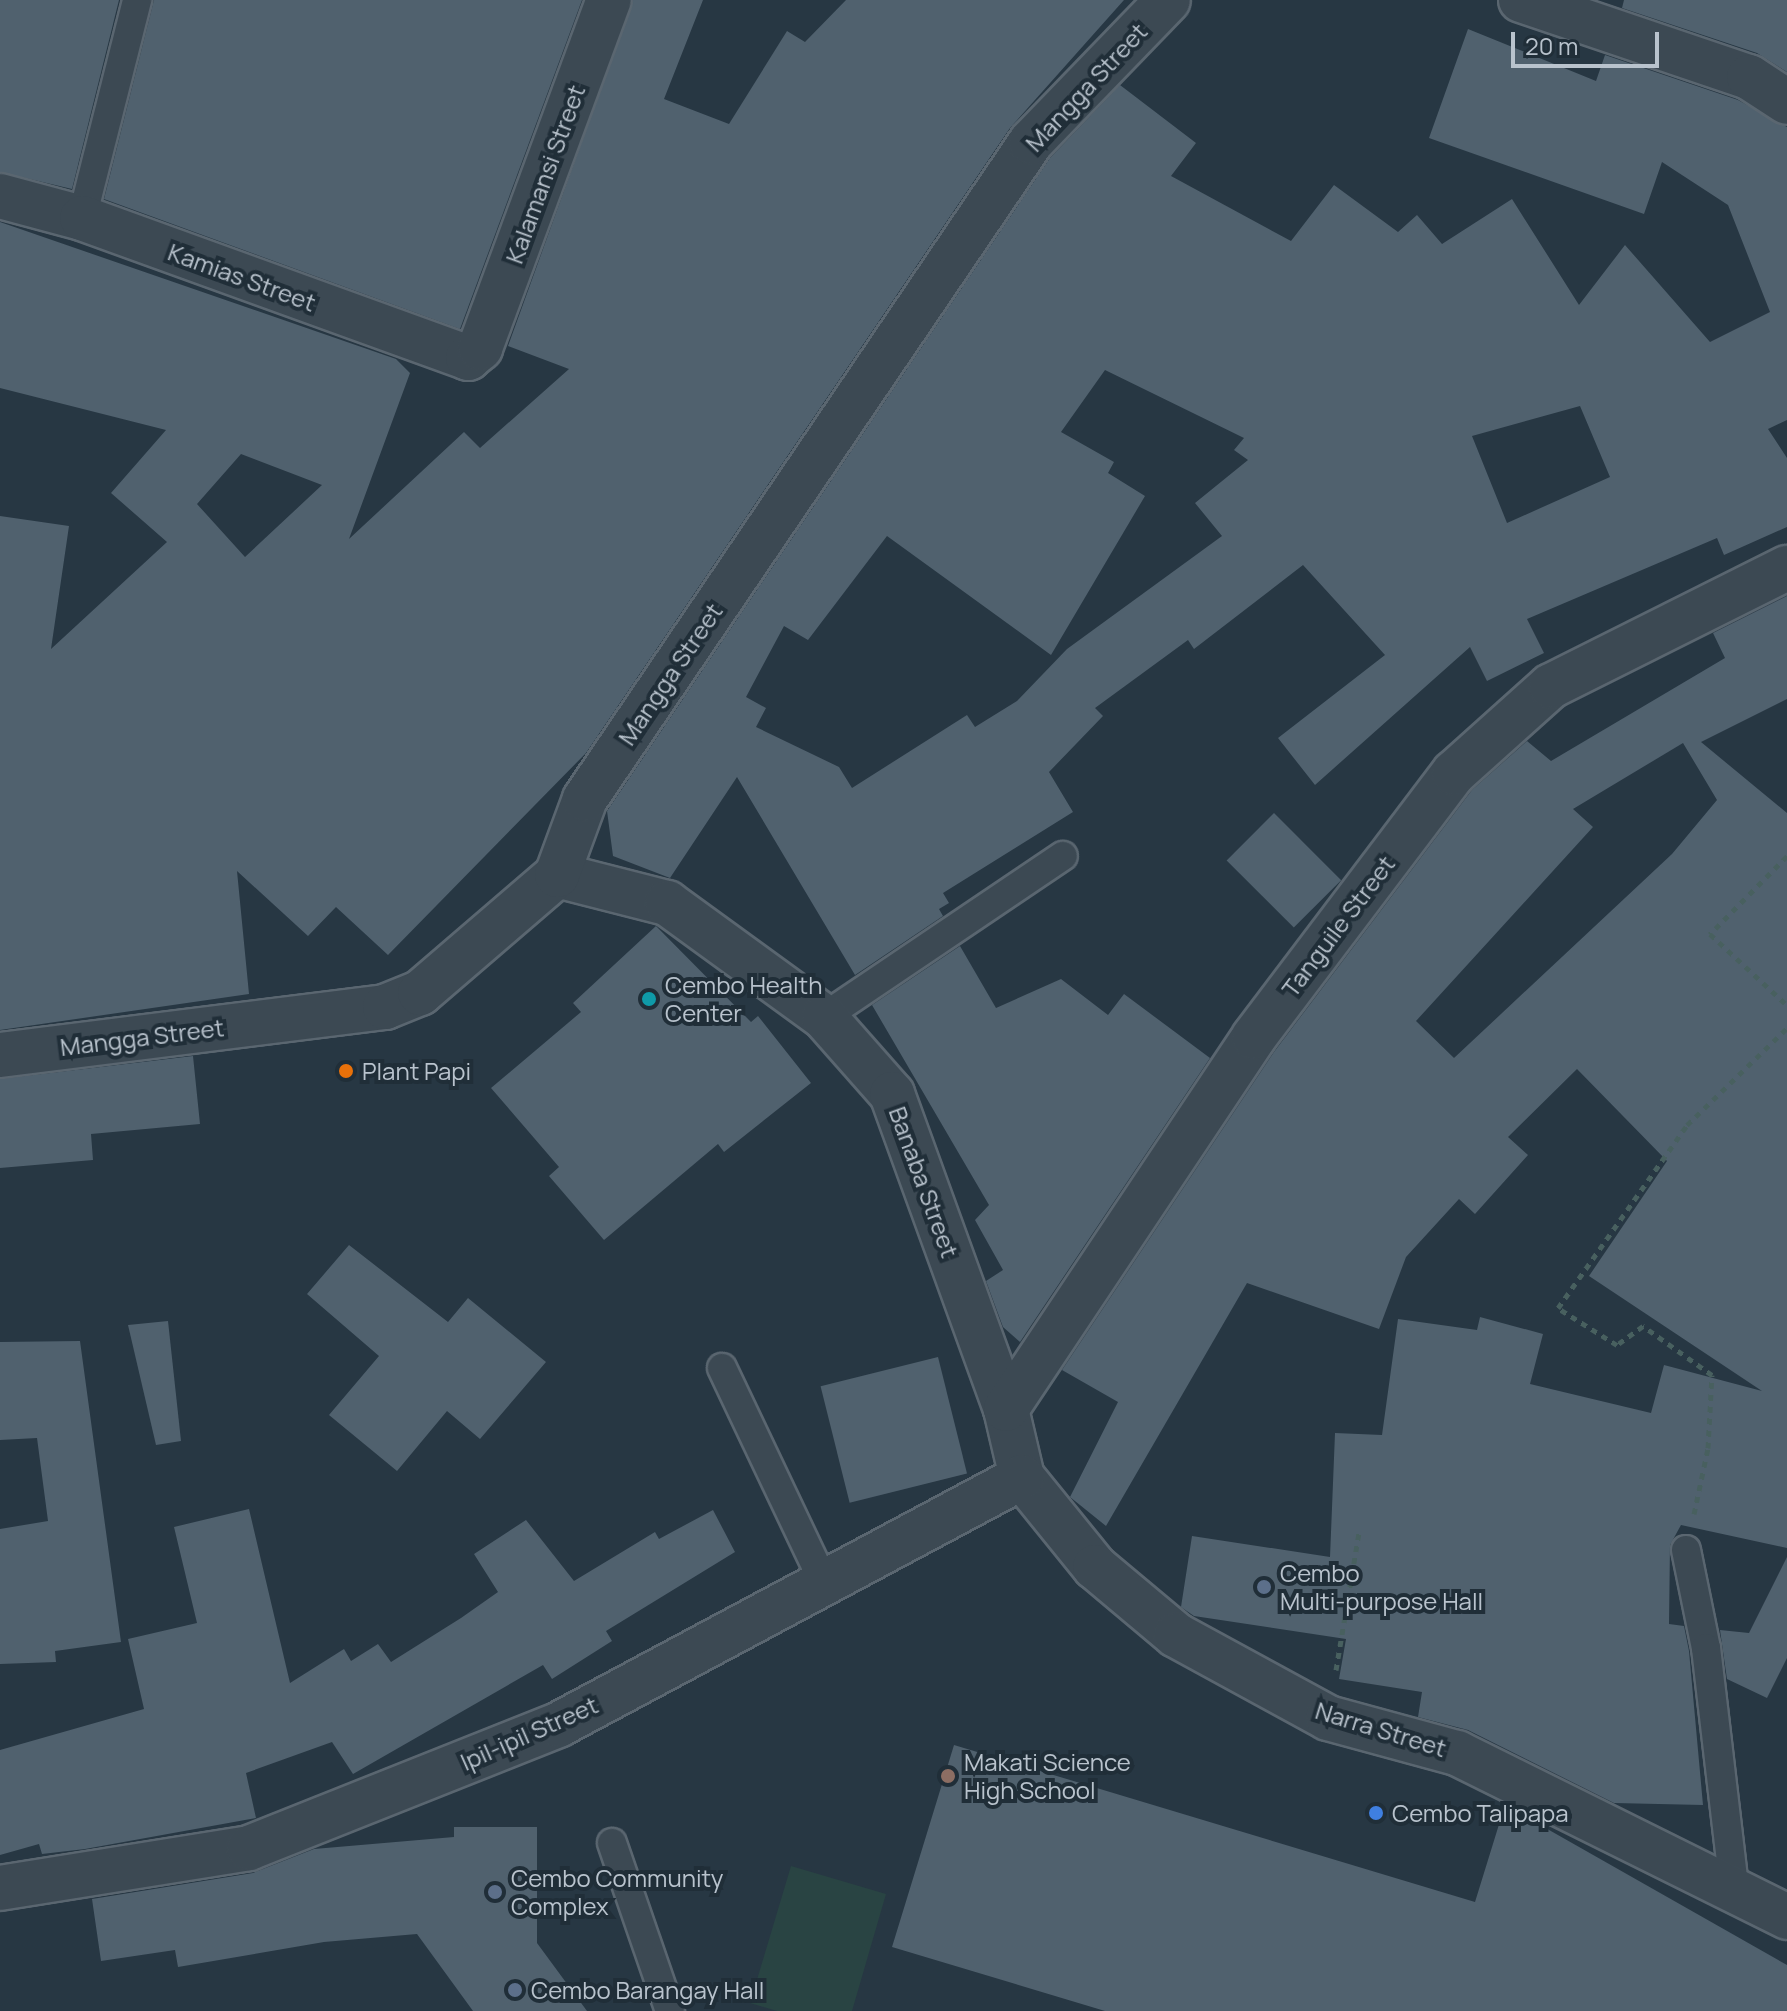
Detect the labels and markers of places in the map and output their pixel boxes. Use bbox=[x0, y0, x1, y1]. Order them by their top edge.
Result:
place label: Cembo Health Center bbox=[665, 971, 822, 1027]
marker: Cembo Health Center bbox=[640, 990, 658, 1008]
place label: Plant Papi bbox=[362, 1057, 471, 1085]
marker: Plant Papi bbox=[337, 1062, 355, 1080]
place label: Cembo Multi-purpose Hall bbox=[1280, 1559, 1483, 1615]
marker: Cembo Multi-purpose Hall bbox=[1255, 1578, 1273, 1596]
place label: Makati Science High School bbox=[964, 1748, 1131, 1804]
marker: Makati Science High School bbox=[939, 1767, 957, 1785]
place label: Cembo Talipapa bbox=[1392, 1799, 1569, 1827]
marker: Cembo Talipapa bbox=[1367, 1804, 1385, 1822]
place label: Cembo Community Complex bbox=[511, 1864, 723, 1920]
marker: Cembo Community Complex bbox=[486, 1883, 504, 1901]
place label: Cembo Barangay Hall bbox=[531, 1976, 764, 2004]
marker: Cembo Barangay Hall bbox=[506, 1981, 524, 1999]

